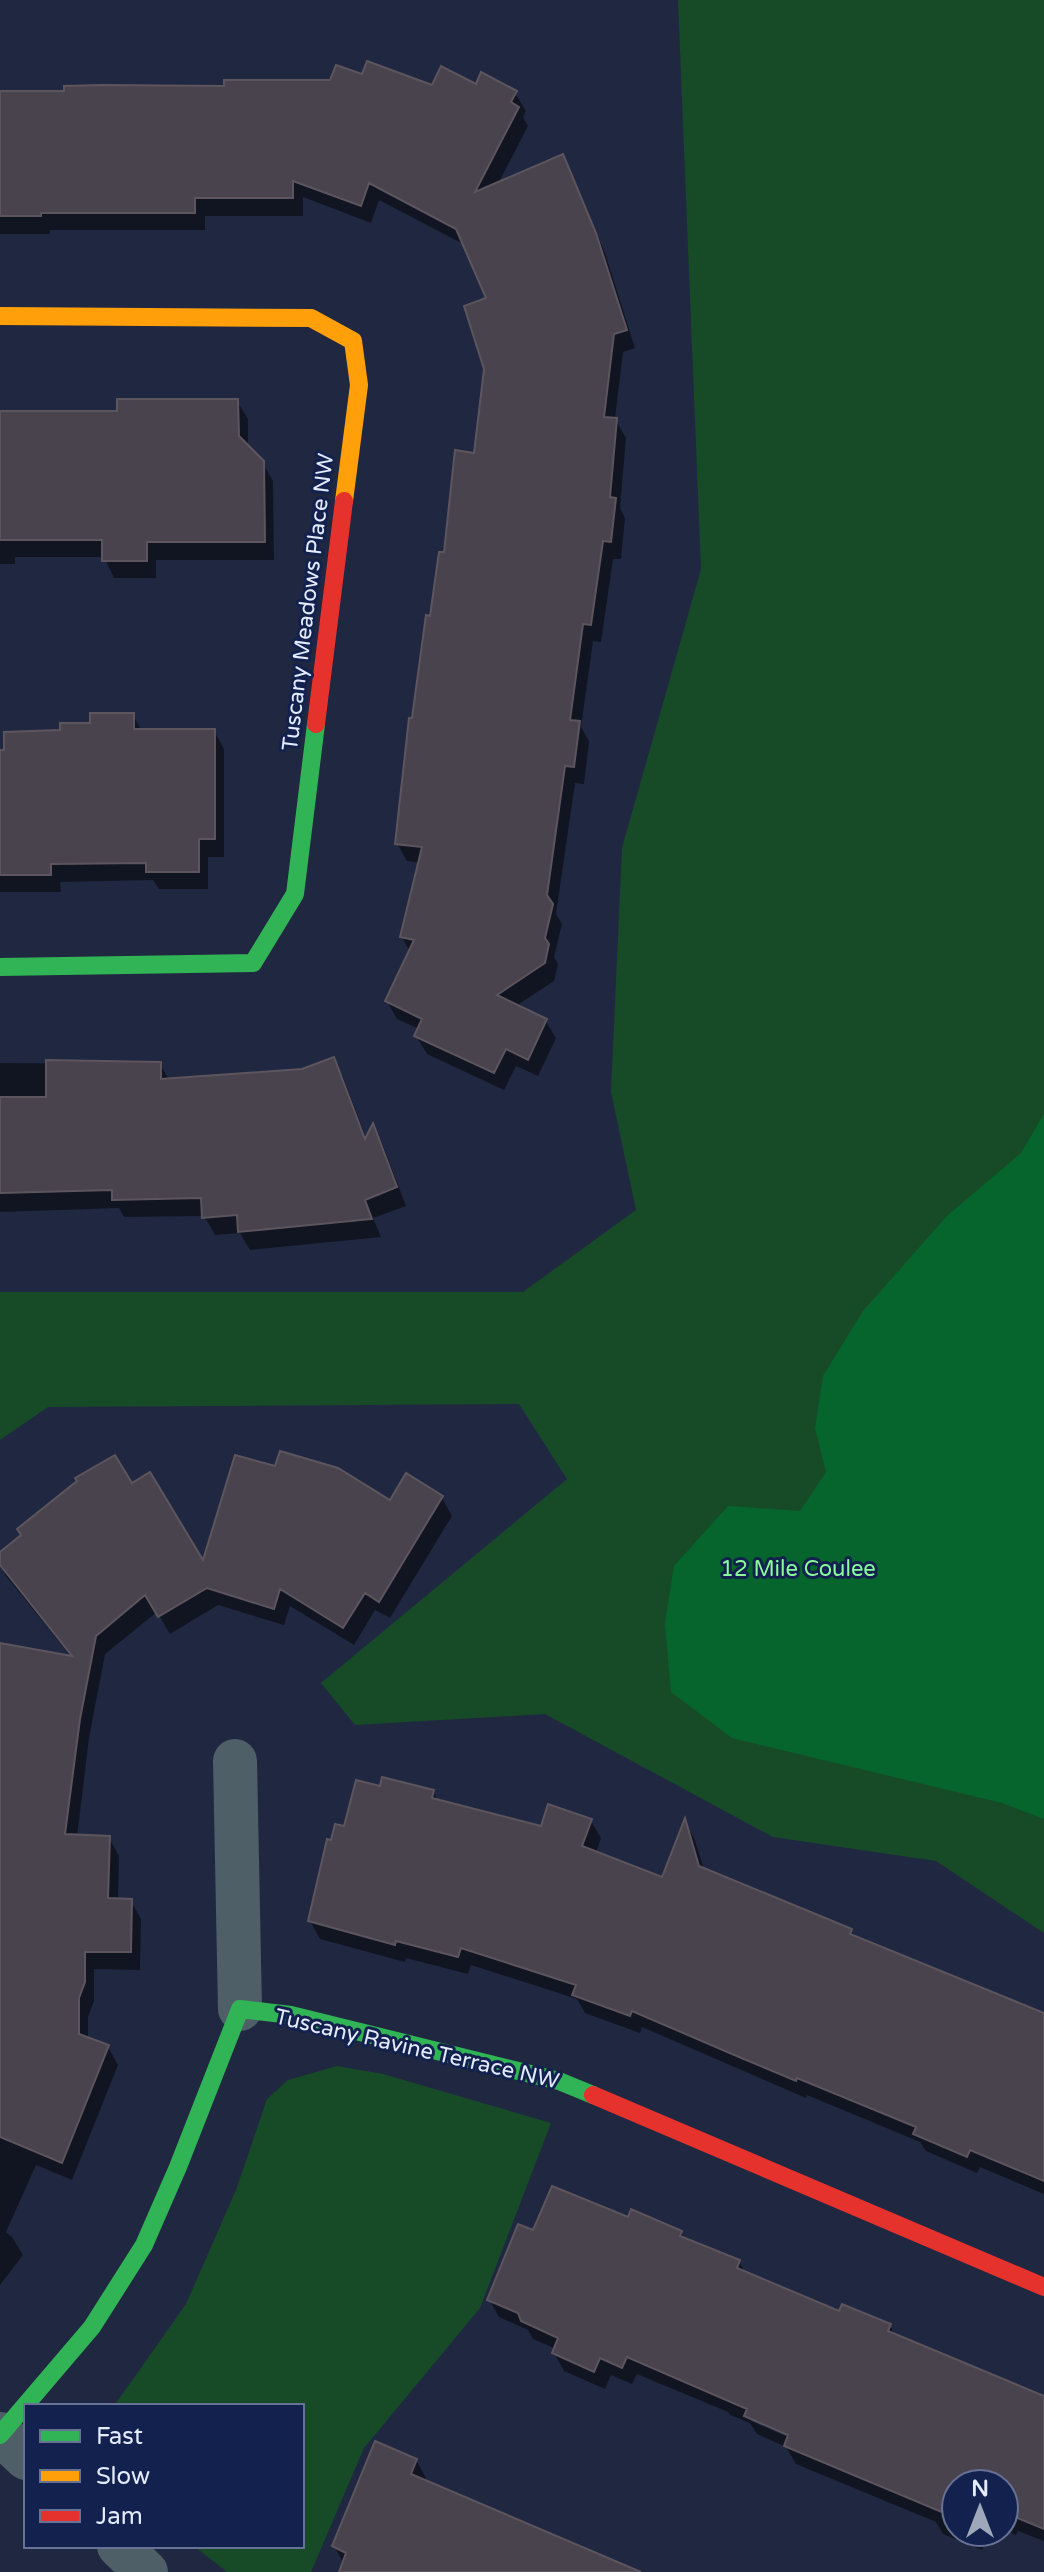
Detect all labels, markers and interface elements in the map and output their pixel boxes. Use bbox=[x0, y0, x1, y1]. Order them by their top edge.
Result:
street label: Tuscany Meadows Place NW bbox=[277, 452, 339, 752]
park label: 12 Mile Coulee bbox=[720, 1556, 876, 1582]
street label: Tuscany Ravine Terrace NW bbox=[272, 2004, 562, 2094]
legend bbox=[24, 2404, 304, 2548]
text: Fast bbox=[96, 2422, 143, 2451]
text: Slow bbox=[96, 2462, 150, 2491]
north arrow bbox=[940, 2468, 1020, 2548]
text: N bbox=[971, 2476, 989, 2502]
text: Jam bbox=[96, 2502, 143, 2531]

